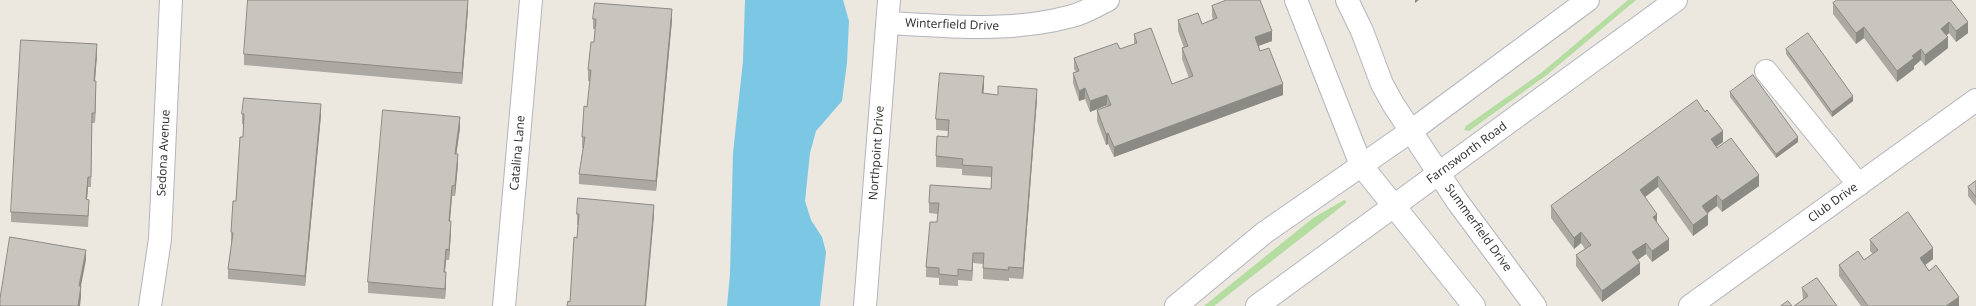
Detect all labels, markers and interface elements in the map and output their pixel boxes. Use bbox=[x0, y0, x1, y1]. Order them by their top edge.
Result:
street label: Winterfield Drive bbox=[905, 16, 999, 34]
street label: Northpoint Drive bbox=[867, 105, 887, 201]
street label: Sedona Avenue bbox=[155, 109, 173, 197]
street label: Catalina Lane bbox=[508, 115, 528, 191]
street label: Farnsworth Road bbox=[1424, 119, 1510, 187]
street label: Club Drive bbox=[1805, 180, 1861, 226]
street label: Summerfield Drive bbox=[1441, 182, 1515, 274]

